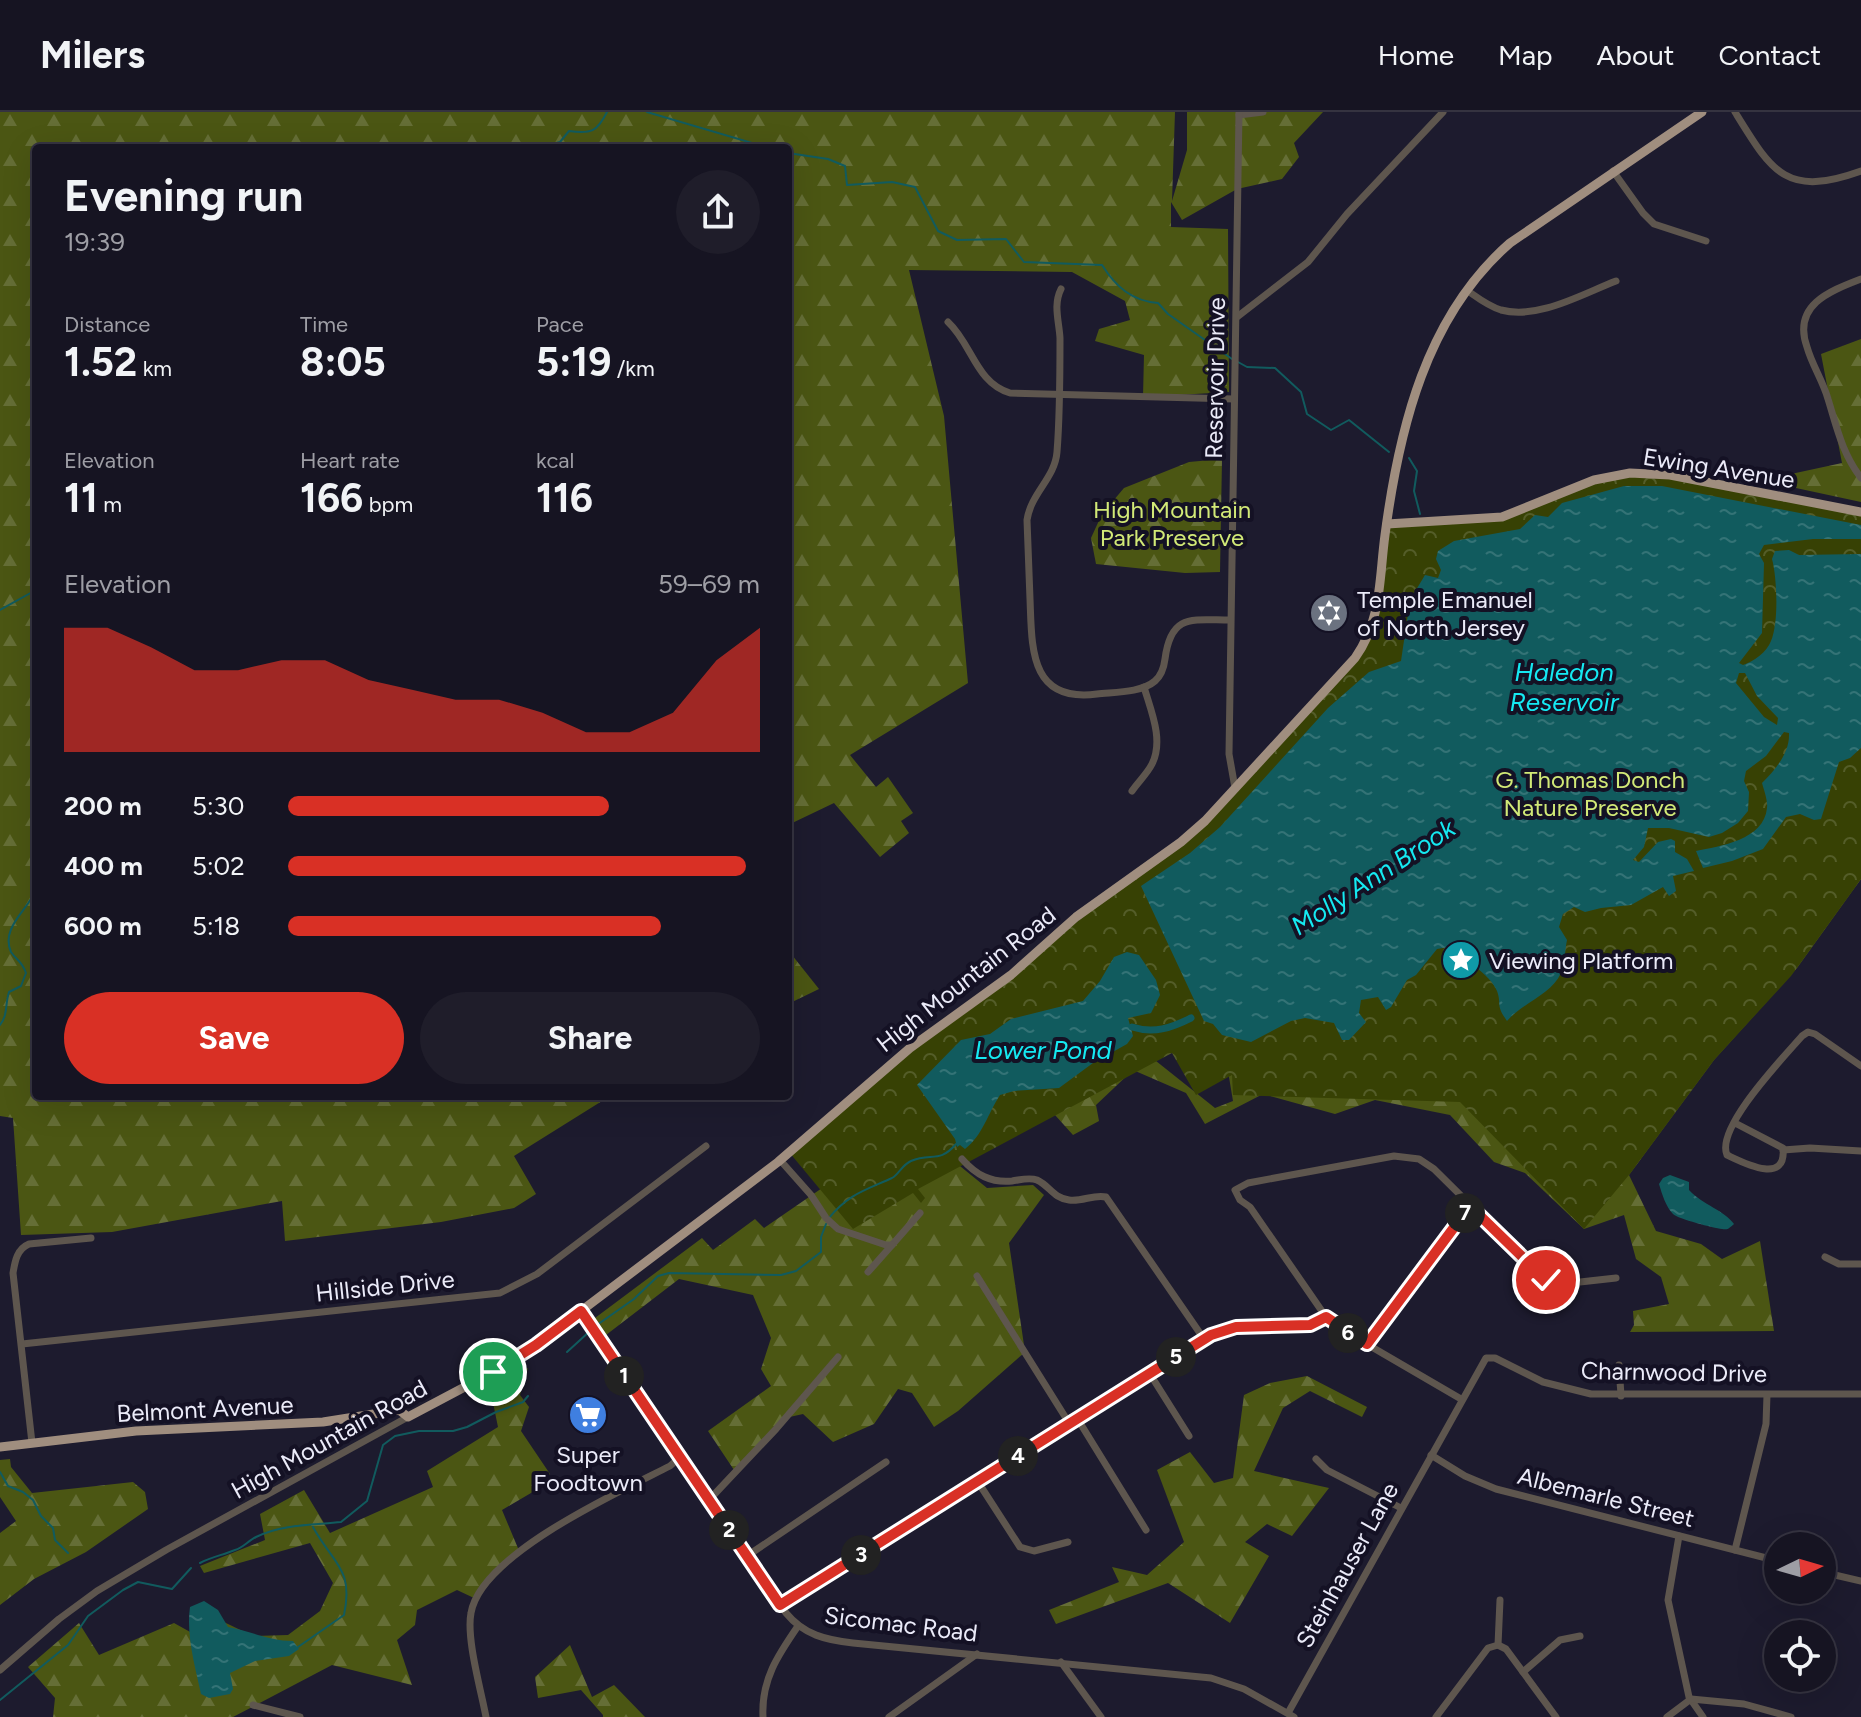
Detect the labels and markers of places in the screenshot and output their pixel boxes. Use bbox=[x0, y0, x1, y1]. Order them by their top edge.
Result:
place label: Temple Emanuel of North Jersey bbox=[1357, 585, 1533, 642]
synagogue icon: Temple Emanuel of North Jersey bbox=[1308, 592, 1350, 634]
place icon: Viewing Platform bbox=[1440, 939, 1482, 981]
place label: Viewing Platform bbox=[1489, 946, 1674, 975]
pin: 7 bbox=[1445, 1193, 1485, 1233]
pin bbox=[1512, 1246, 1580, 1314]
pin: 6 bbox=[1328, 1313, 1368, 1353]
pin: 5 bbox=[1156, 1337, 1196, 1377]
pin bbox=[459, 1338, 527, 1406]
pin: 1 bbox=[604, 1356, 644, 1396]
supermarket icon: Super Foodtown bbox=[567, 1394, 609, 1436]
pin: 4 bbox=[998, 1436, 1038, 1476]
place label: Super Foodtown bbox=[533, 1440, 643, 1497]
pin: 2 bbox=[709, 1510, 749, 1550]
pin: 3 bbox=[841, 1535, 881, 1575]

